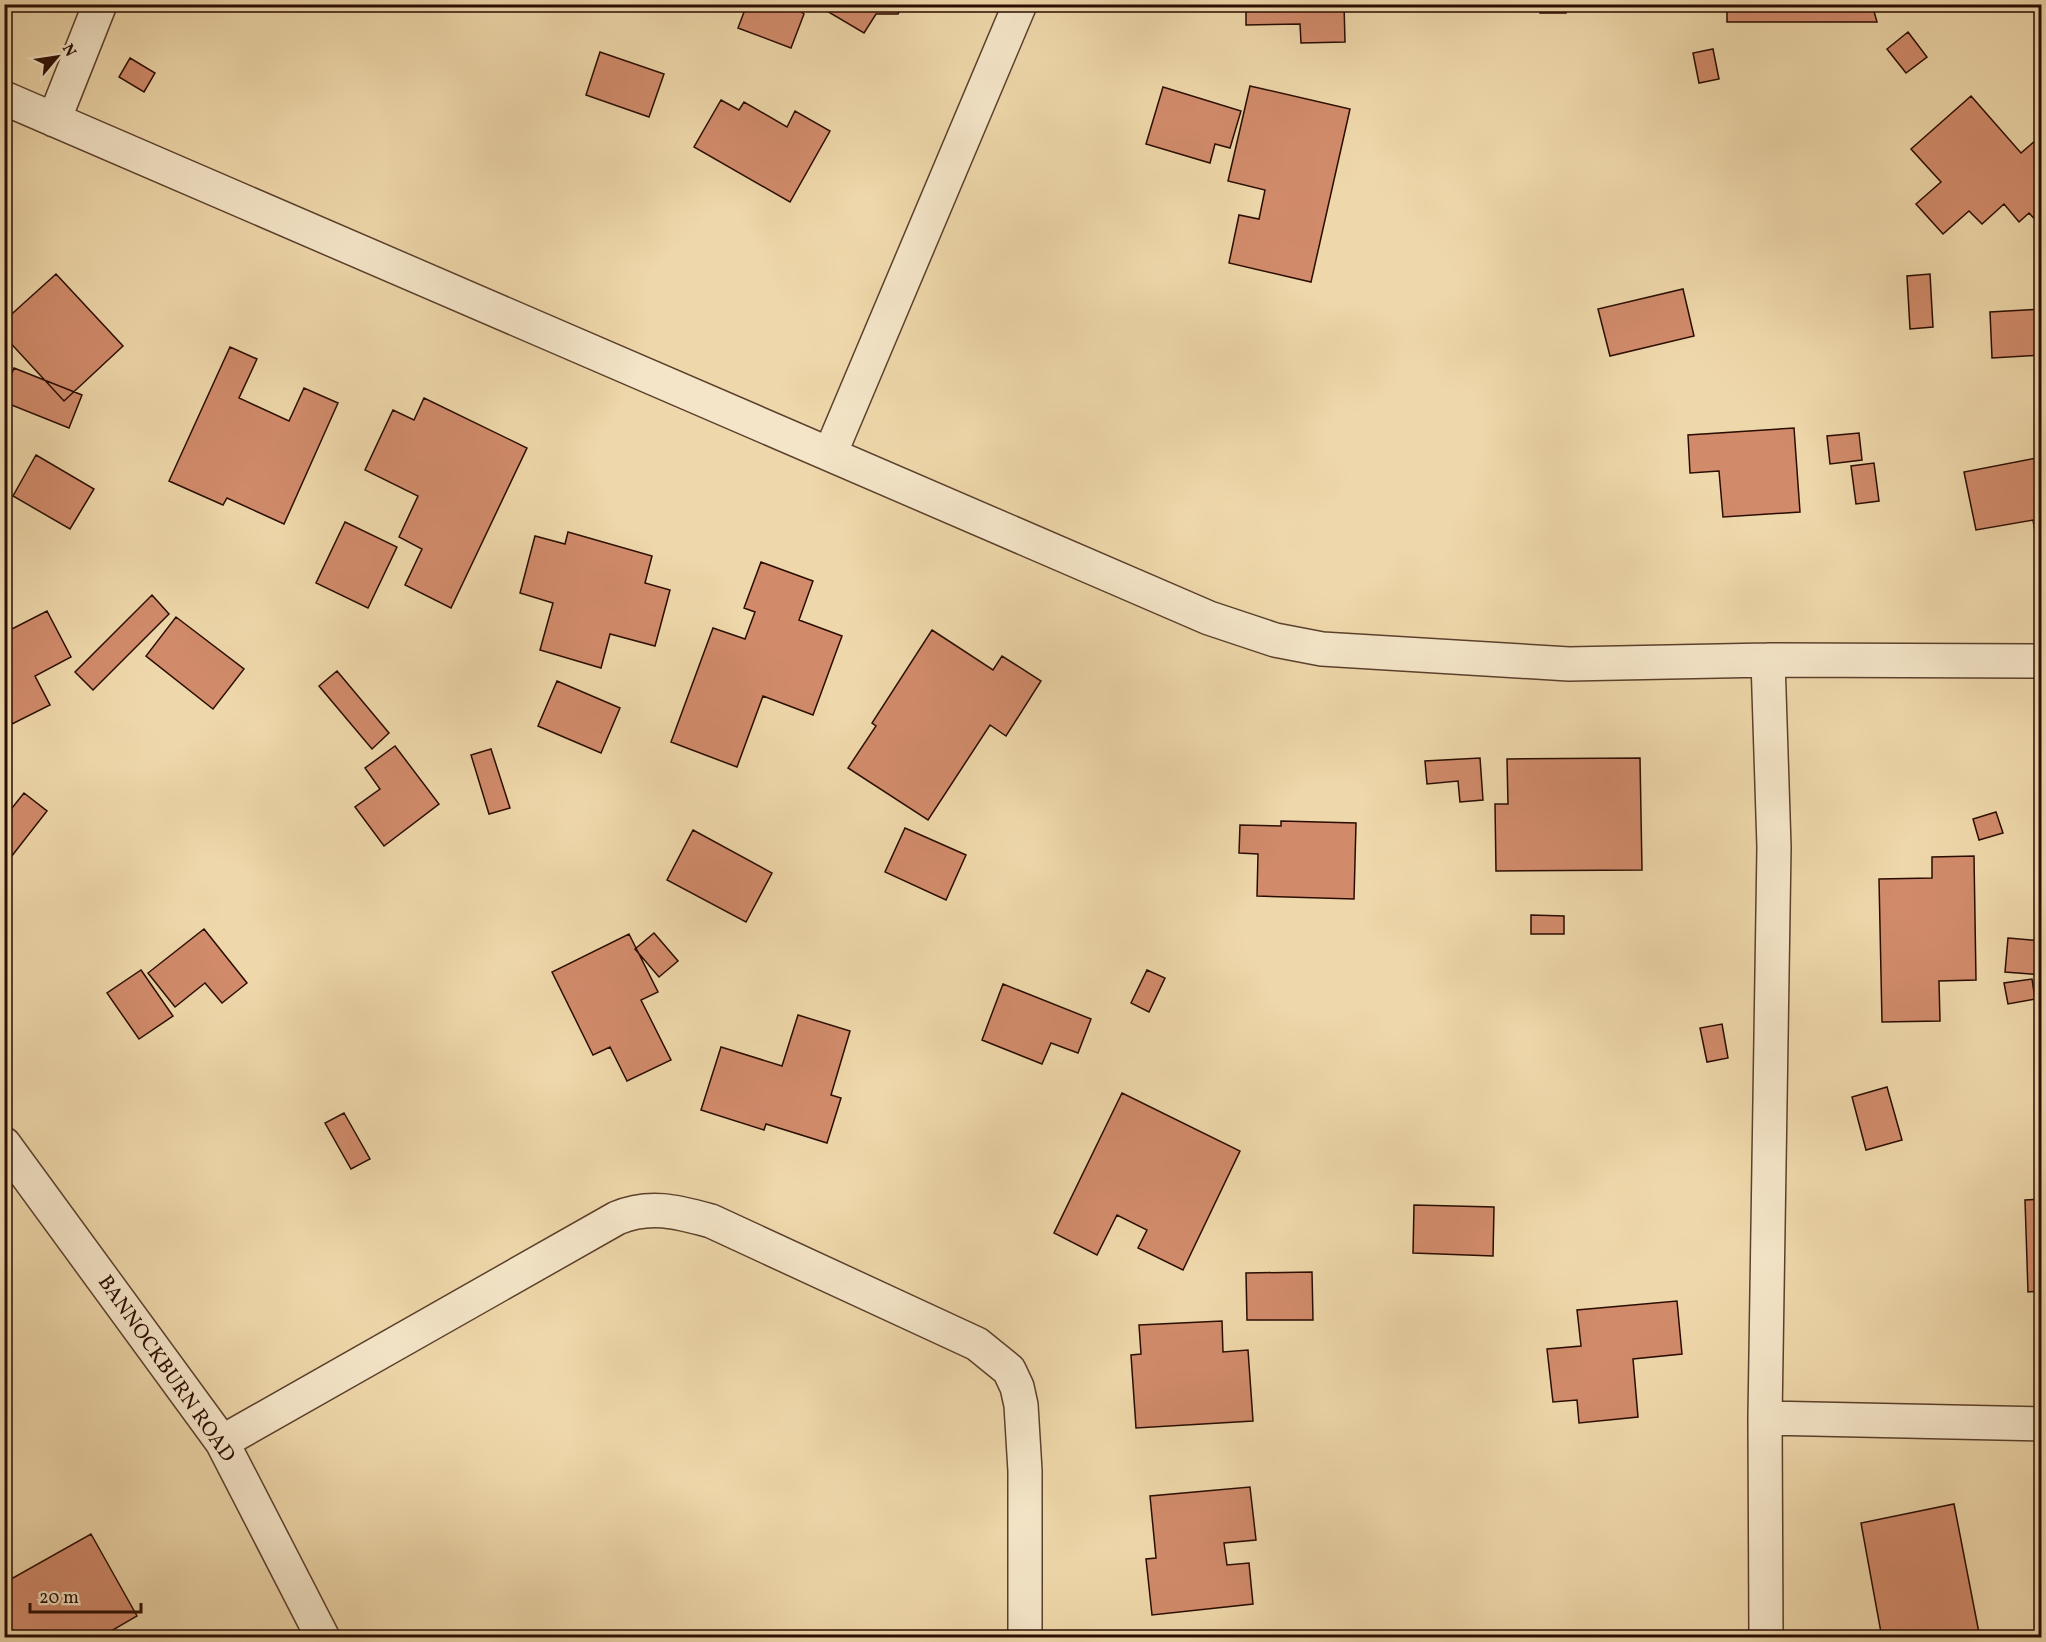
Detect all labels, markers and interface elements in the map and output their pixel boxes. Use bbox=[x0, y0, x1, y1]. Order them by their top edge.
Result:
north arrow bbox=[27, 27, 87, 87]
text: N bbox=[56, 40, 81, 61]
street label: BANNOCKBURN ROAD bbox=[90, 1270, 242, 1468]
scale bar bbox=[30, 1576, 141, 1614]
text: 20 m bbox=[39, 1586, 79, 1611]

